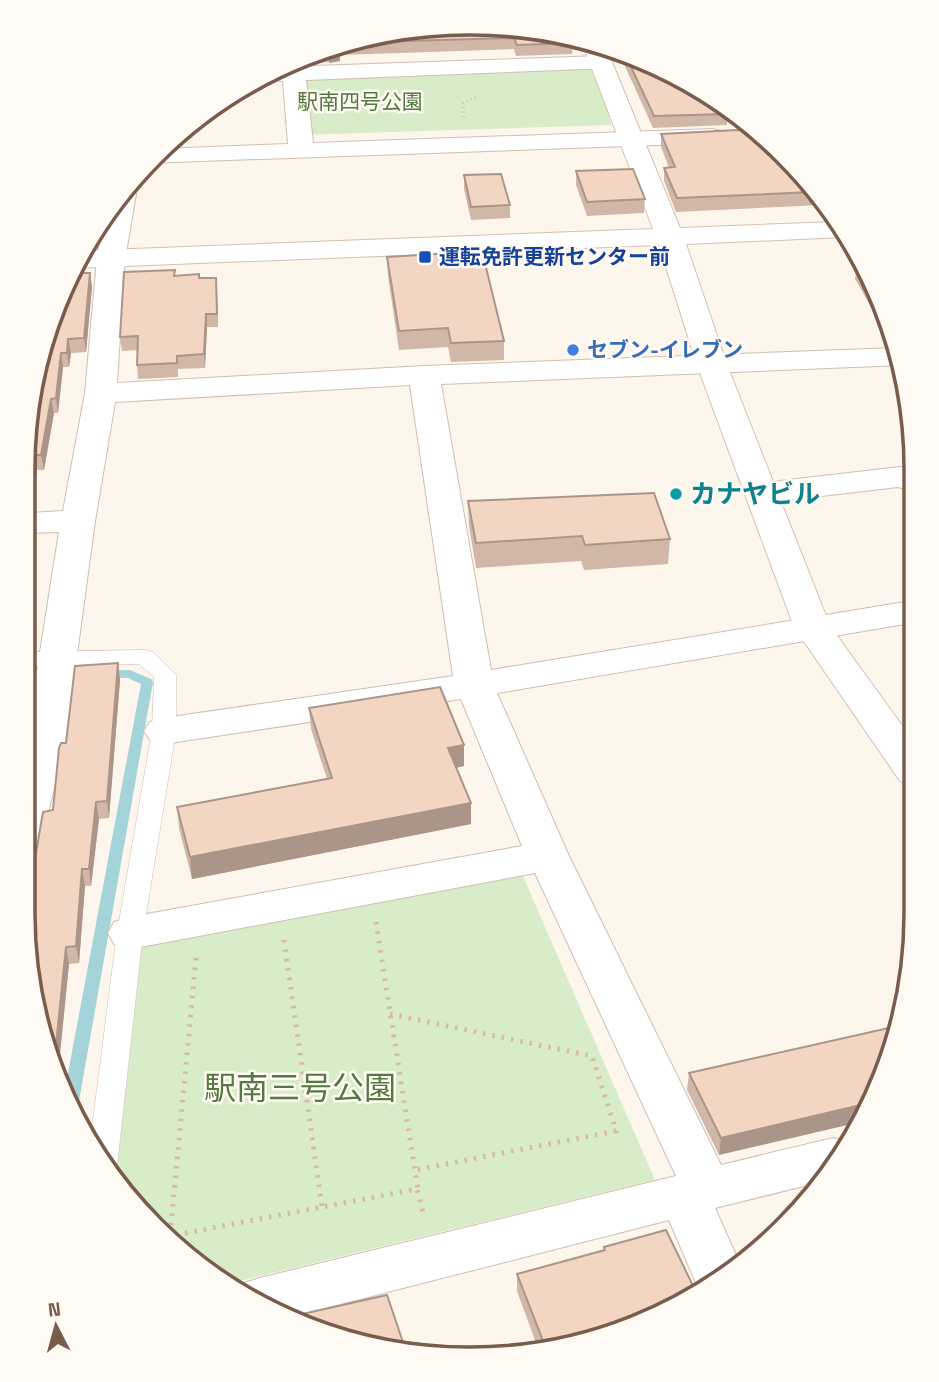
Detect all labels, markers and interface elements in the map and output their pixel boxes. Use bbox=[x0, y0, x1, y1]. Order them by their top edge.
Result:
park label: 駅南四号公園 bbox=[297, 88, 423, 115]
place label: 運転免許更新センター前 bbox=[439, 243, 670, 270]
marker: 運転免許更新センター前 bbox=[417, 249, 433, 265]
place label: セブン-イレブン bbox=[587, 336, 743, 363]
marker: セブン-イレブン bbox=[565, 342, 581, 358]
place label: カナヤビル bbox=[690, 477, 820, 511]
marker: カナヤビル bbox=[668, 486, 684, 502]
park label: 駅南三号公園 bbox=[204, 1068, 396, 1108]
north arrow bbox=[21, 1291, 91, 1361]
text: N bbox=[47, 1296, 62, 1323]

